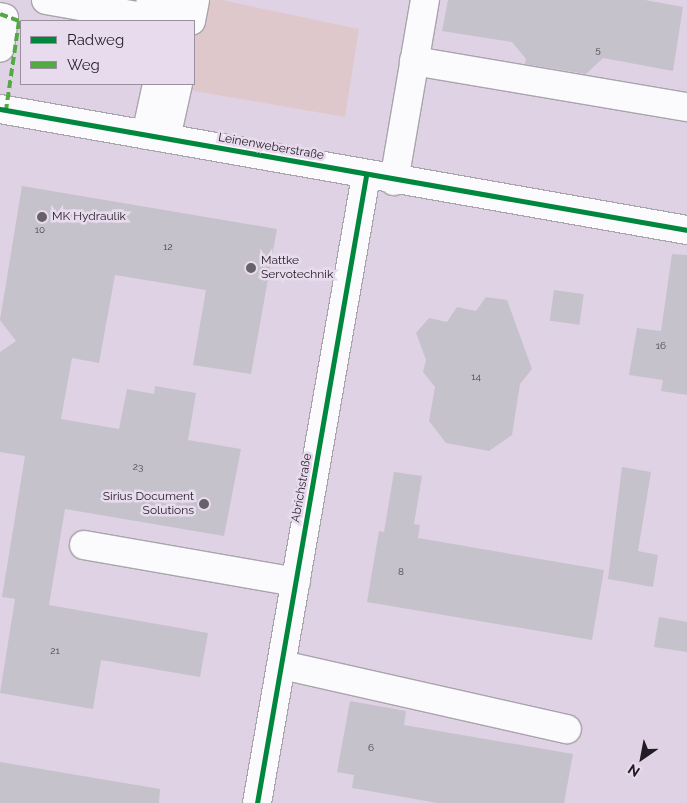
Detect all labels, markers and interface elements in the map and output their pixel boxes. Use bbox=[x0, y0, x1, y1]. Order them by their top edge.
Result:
legend bbox=[20, 20, 195, 85]
text: Radweg bbox=[67, 31, 124, 49]
house number: 5 bbox=[595, 44, 601, 56]
text: Weg bbox=[67, 56, 100, 74]
street label: Leinenweberstraße bbox=[217, 131, 325, 163]
place label: MK Hydraulik bbox=[52, 210, 126, 224]
marker: MK Hydraulik bbox=[36, 211, 48, 223]
house number: 10 bbox=[35, 224, 45, 236]
house number: 12 bbox=[163, 241, 173, 253]
place label: Mattke Servotechnik bbox=[261, 254, 333, 282]
marker: Mattke Servotechnik bbox=[245, 262, 257, 274]
house number: 16 bbox=[656, 340, 666, 352]
house number: 14 bbox=[471, 371, 481, 383]
street label: Abrichstraße bbox=[289, 452, 315, 524]
house number: 23 bbox=[133, 461, 143, 473]
place label: Sirius Document Solutions bbox=[103, 490, 194, 518]
marker: Sirius Document Solutions bbox=[198, 498, 210, 510]
house number: 8 bbox=[398, 566, 404, 578]
house number: 21 bbox=[50, 645, 60, 657]
north arrow bbox=[617, 733, 667, 783]
house number: 6 bbox=[368, 742, 374, 754]
text: N bbox=[625, 761, 643, 780]

